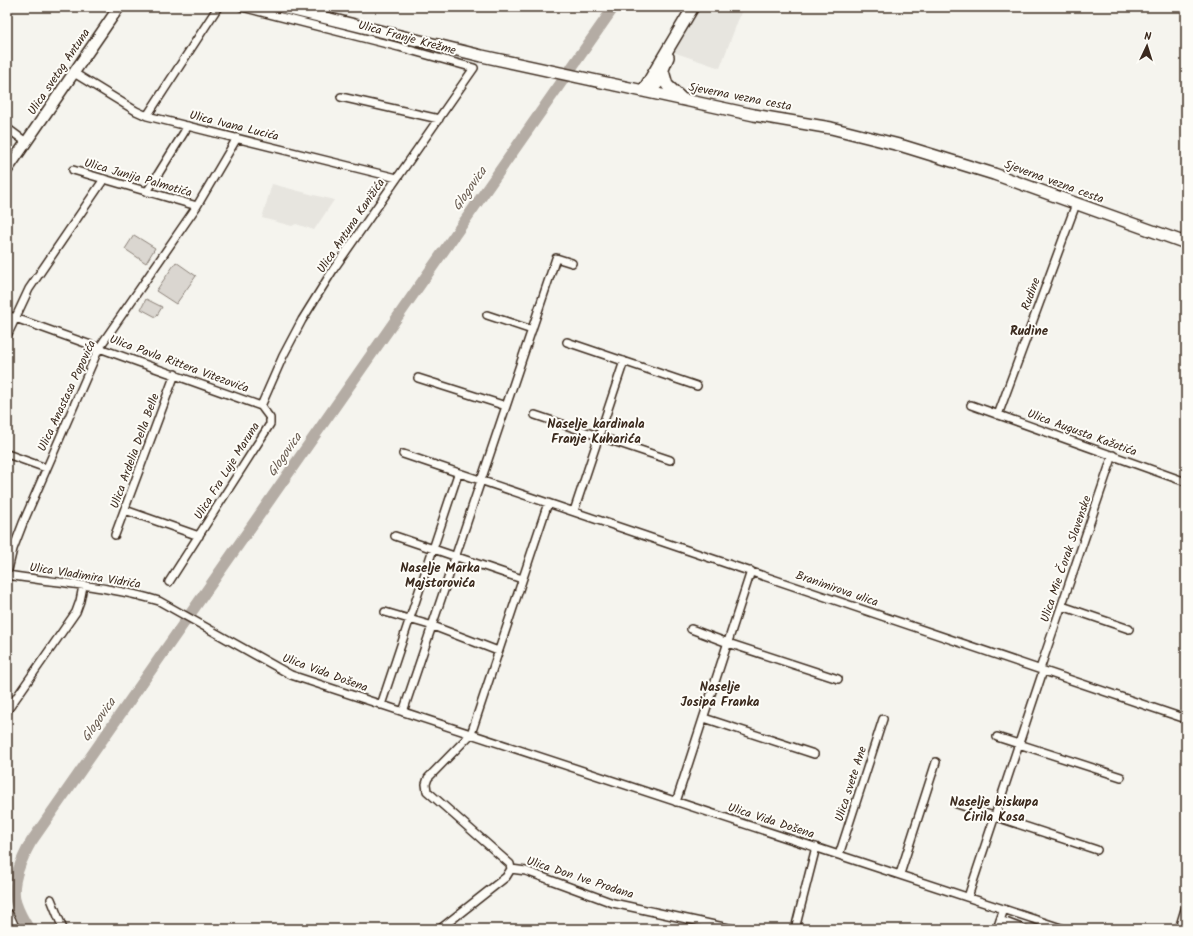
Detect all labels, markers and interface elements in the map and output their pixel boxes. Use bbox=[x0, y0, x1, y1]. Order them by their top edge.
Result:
street label: Ulica Franje Krežme bbox=[356, 16, 459, 60]
street label: Ulica svetog Antuna bbox=[23, 24, 95, 119]
north arrow bbox=[1127, 26, 1167, 66]
text: N bbox=[1144, 28, 1152, 46]
street label: Sjeverna vezna cesta bbox=[687, 78, 794, 116]
street label: Ulica Ivana Lucića bbox=[187, 106, 281, 146]
street label: Ulica Junija Palmotića bbox=[82, 154, 195, 203]
street label: Sjeverna vezna cesta bbox=[1002, 155, 1107, 209]
water label: Glogovica bbox=[447, 162, 493, 215]
street label: Ulica Antuna Kanižića bbox=[312, 174, 390, 277]
street label: Rudine bbox=[1016, 274, 1046, 313]
district label: Rudine bbox=[1010, 321, 1049, 342]
street label: Ulica Pavla Rittera Vitezovića bbox=[107, 330, 252, 398]
street label: Ulica Anastasa Popovića bbox=[33, 337, 101, 455]
street label: Ulica Ardelia Della Belle bbox=[105, 390, 165, 511]
street label: Ulica Augusta Kažotića bbox=[1025, 404, 1140, 462]
district label: Naselje kardinala Franje Kuharića bbox=[547, 414, 645, 450]
street label: Ulica Fra Luje Maruna bbox=[189, 418, 265, 523]
water label: Glogovica bbox=[262, 428, 308, 481]
street label: Ulica Mie Čorak Slavenske bbox=[1035, 492, 1097, 625]
street label: Ulica Vladimira Vidrića bbox=[28, 558, 142, 594]
district label: Naselje Marka Majstorovića bbox=[400, 558, 480, 594]
street label: Branimirova ulica bbox=[793, 566, 881, 612]
street label: Ulica Vida Došena bbox=[279, 649, 371, 697]
district label: Naselje Josipa Franka bbox=[681, 677, 760, 713]
water label: Glogovica bbox=[76, 693, 122, 746]
street label: Ulica svete Ane bbox=[830, 743, 872, 824]
district label: Naselje biskupa Ćirila Kosa bbox=[950, 792, 1039, 828]
street label: Ulica Vida Došena bbox=[725, 798, 817, 844]
street label: Ulica Don Ive Prodana bbox=[524, 852, 636, 904]

